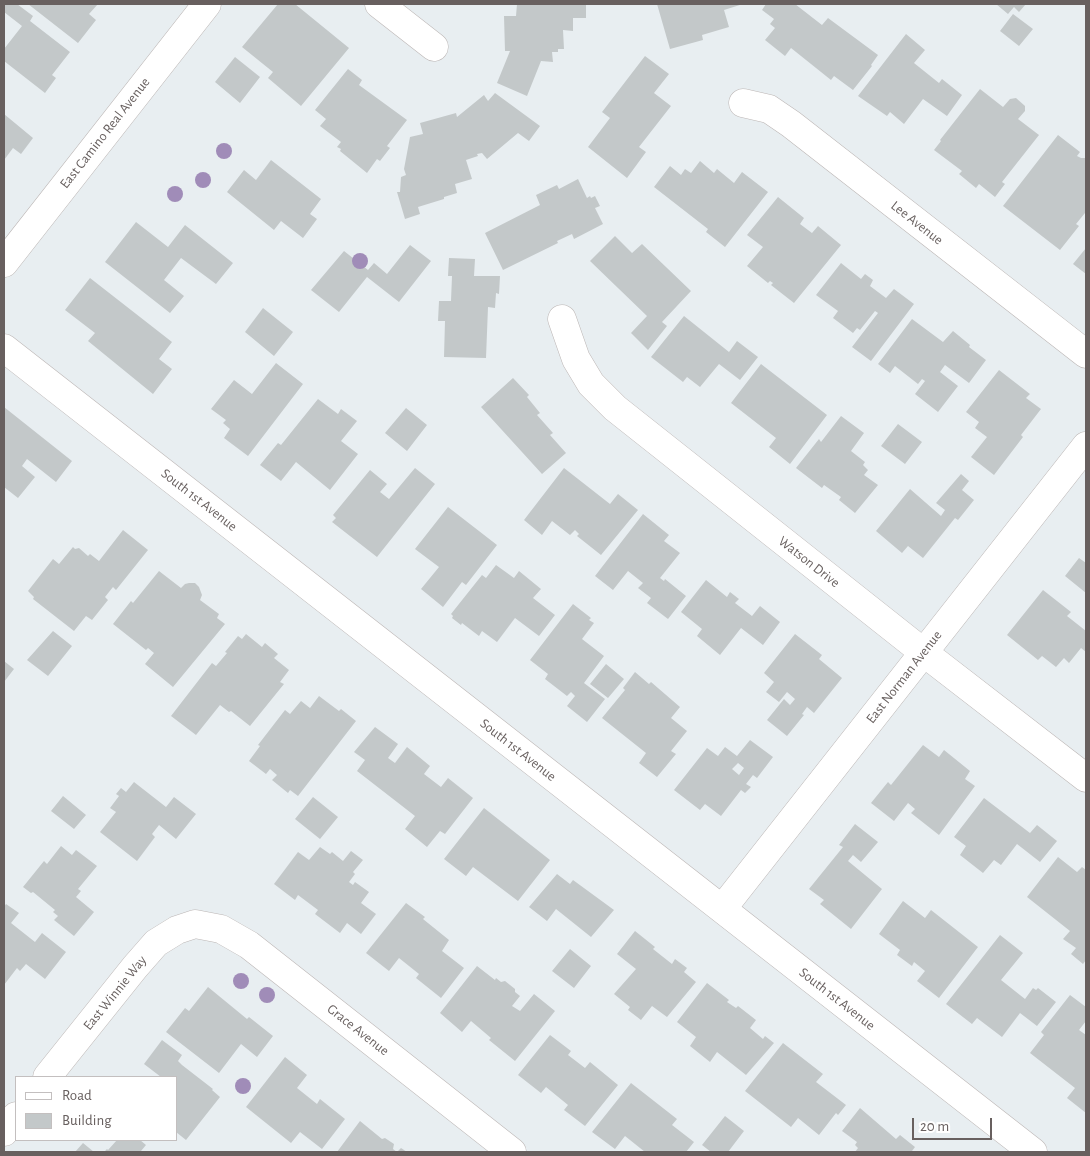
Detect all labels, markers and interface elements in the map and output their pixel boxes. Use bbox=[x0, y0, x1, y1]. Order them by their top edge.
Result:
street label: East Camino Real Avenue bbox=[56, 74, 154, 192]
street label: Lee Avenue bbox=[888, 197, 946, 249]
street label: South 1st Avenue bbox=[158, 465, 240, 535]
street label: Watson Drive bbox=[775, 533, 843, 591]
street label: East Norman Avenue bbox=[863, 627, 945, 727]
street label: South 1st Avenue bbox=[477, 715, 559, 785]
street label: East Winnie Way bbox=[80, 952, 150, 1034]
street label: South 1st Avenue bbox=[796, 964, 878, 1034]
street label: Grace Avenue bbox=[324, 1001, 392, 1059]
legend bbox=[15, 1076, 178, 1141]
text: Road bbox=[62, 1088, 92, 1103]
scale bar bbox=[915, 1108, 995, 1140]
text: Building bbox=[62, 1113, 112, 1128]
text: 20 m bbox=[920, 1119, 949, 1134]

